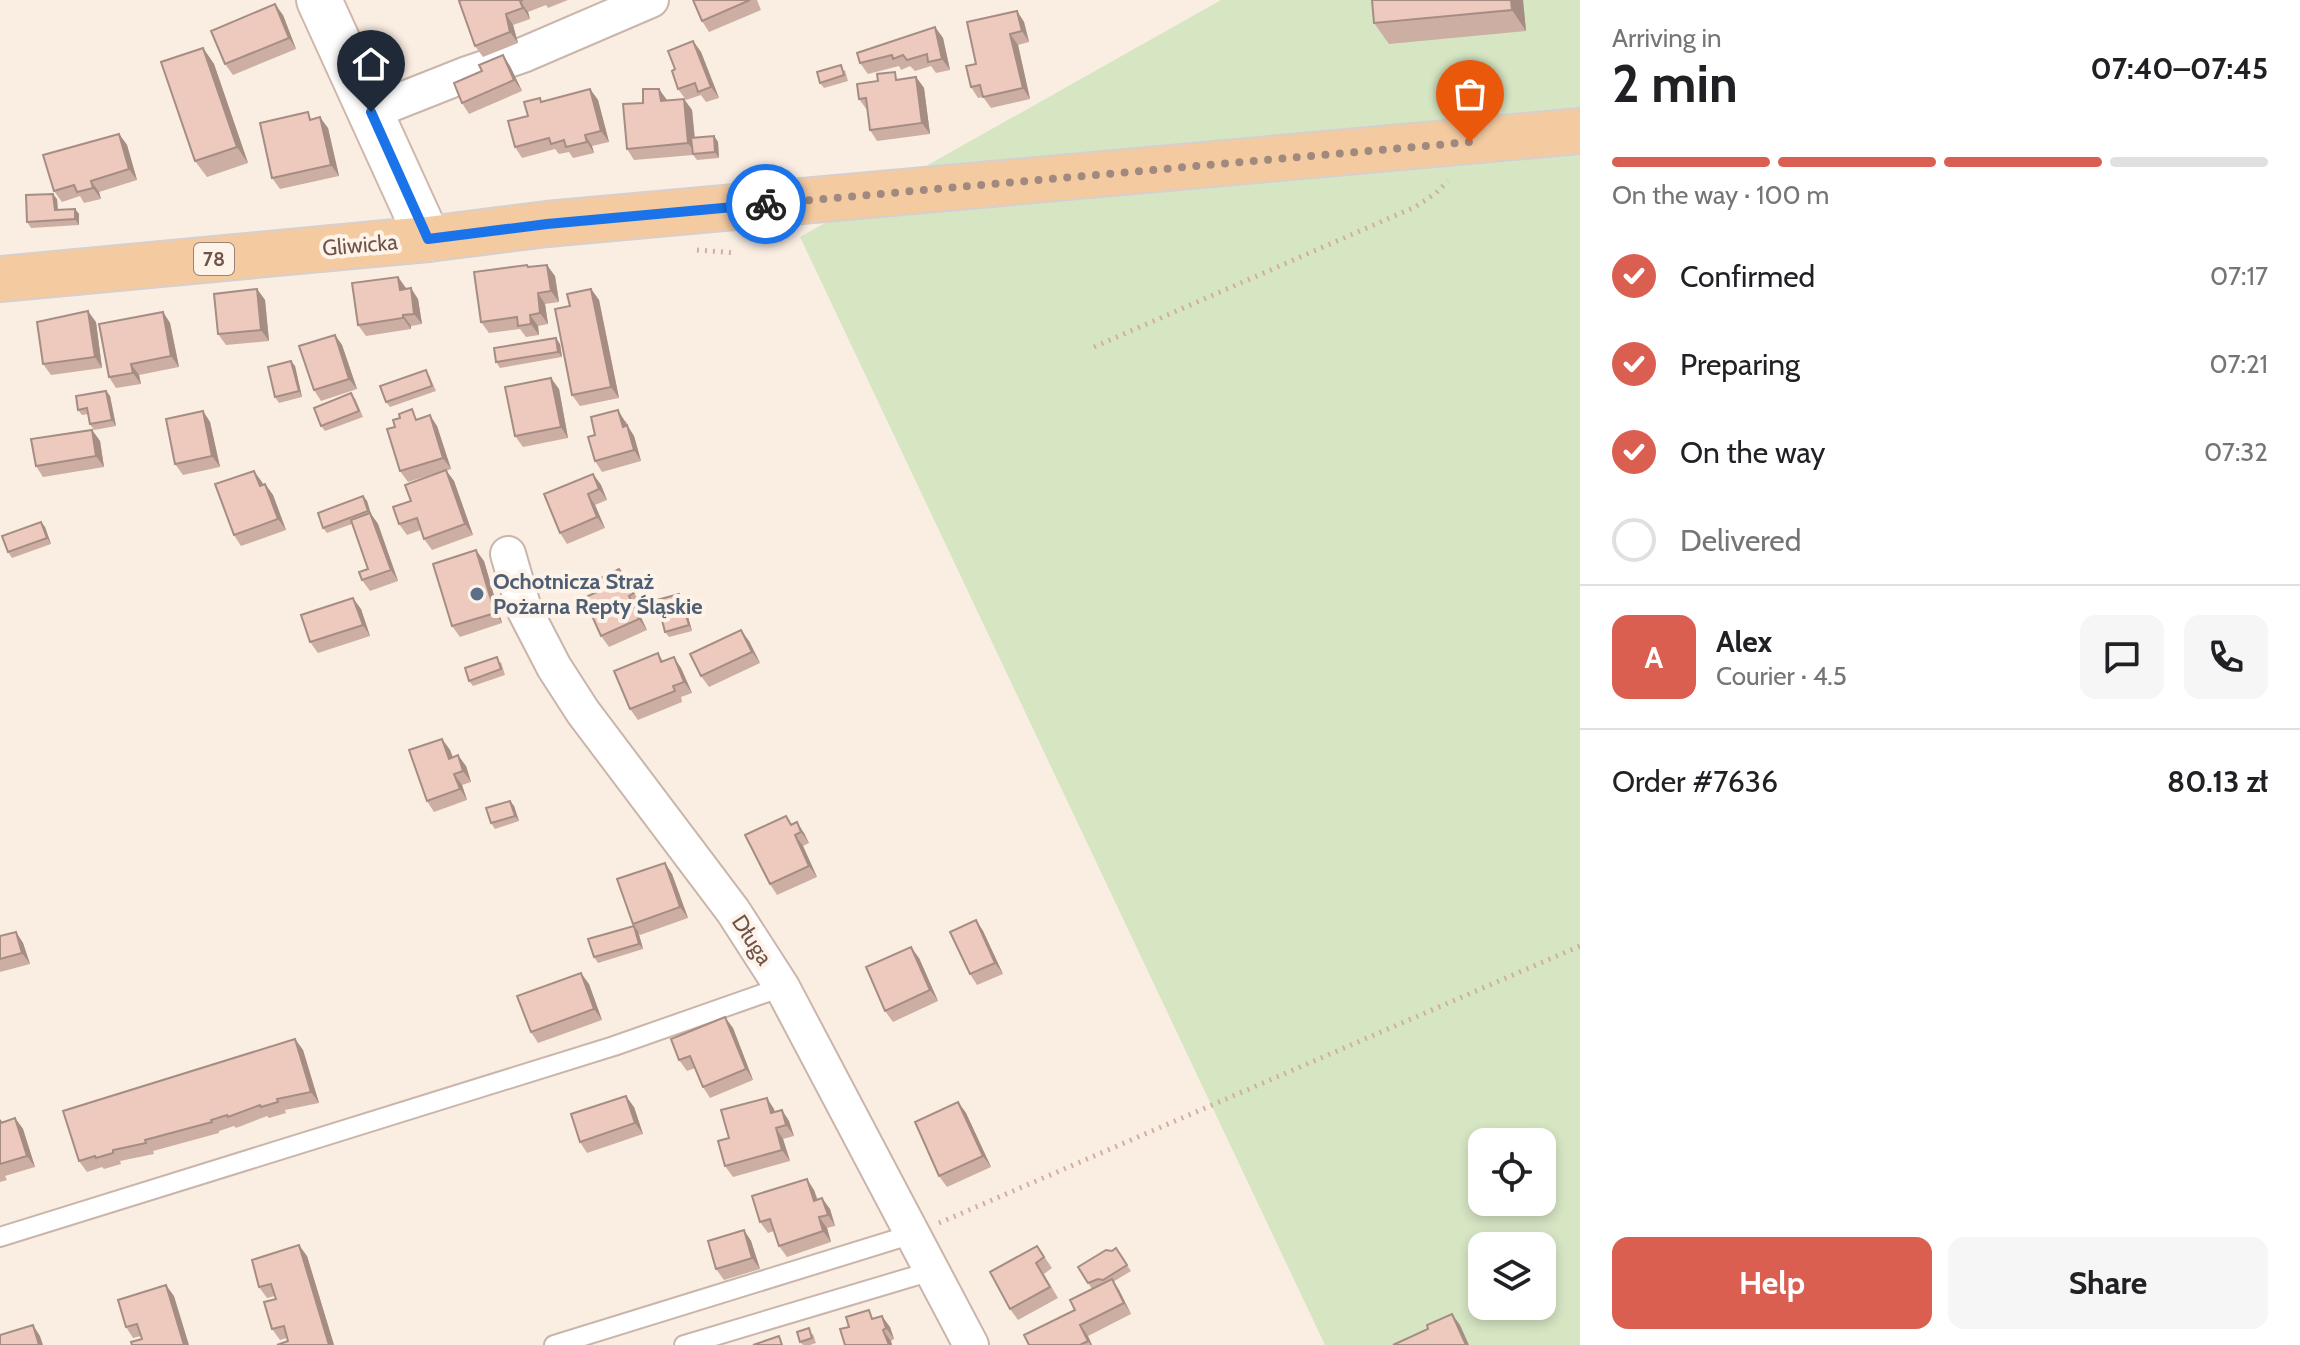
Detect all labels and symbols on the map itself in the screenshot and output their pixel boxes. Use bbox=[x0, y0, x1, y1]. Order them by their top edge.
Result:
pin bbox=[337, 30, 405, 112]
pin bbox=[1436, 60, 1504, 142]
courier bbox=[726, 164, 806, 244]
street label: Gliwicka bbox=[321, 228, 399, 262]
road number: 78 bbox=[194, 243, 234, 275]
place label: Ochotnicza Straż Pożarna Repty Śląskie bbox=[493, 568, 703, 620]
marker: Ochotnicza Straż Pożarna Repty Śląskie bbox=[468, 585, 486, 603]
street label: Długa bbox=[726, 910, 778, 970]

